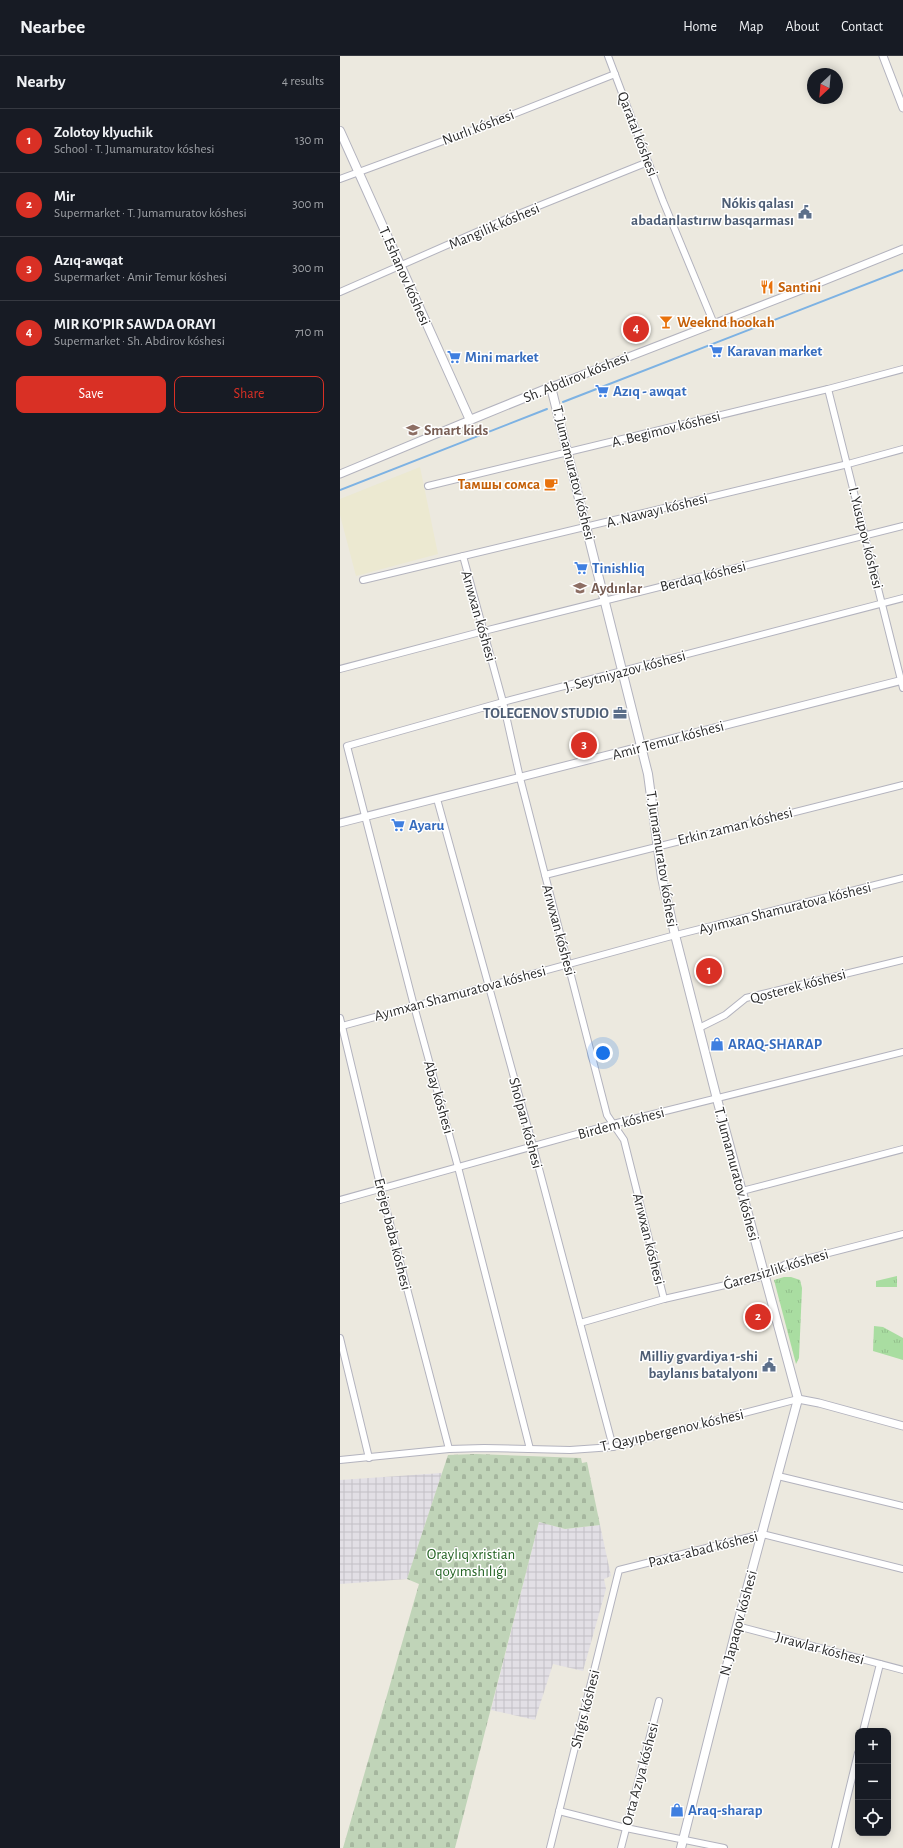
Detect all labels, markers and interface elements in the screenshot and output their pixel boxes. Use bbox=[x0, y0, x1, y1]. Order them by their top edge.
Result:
text: Nearbee bbox=[20, 18, 85, 37]
text: Home bbox=[683, 20, 717, 34]
text: Map bbox=[739, 20, 763, 34]
text: About bbox=[785, 20, 819, 34]
text: Contact bbox=[841, 20, 883, 34]
north arrow bbox=[807, 68, 843, 104]
text: Nearby bbox=[16, 73, 66, 90]
text: 4 results bbox=[282, 75, 324, 88]
street label: Qaratal kóshesi bbox=[615, 90, 661, 179]
street label: Nurlı kóshesi bbox=[440, 107, 516, 148]
text: Zolotoy klyuchik bbox=[54, 125, 153, 140]
text: 1 bbox=[27, 134, 31, 147]
text: 130 m bbox=[295, 134, 324, 147]
text: School · T. Jumamuratov kóshesi bbox=[54, 143, 214, 156]
text: Mir bbox=[54, 189, 75, 204]
place label: Nókis qalası abadanlastırıw basqarması bbox=[631, 196, 794, 228]
text: 2 bbox=[26, 198, 32, 211]
text: 300 m bbox=[292, 198, 324, 211]
street label: Mangilik kóshesi bbox=[447, 201, 542, 252]
public building icon: Nókis qalası abadanlastırıw basqarması bbox=[797, 204, 813, 220]
text: Supermarket · T. Jumamuratov kóshesi bbox=[54, 207, 247, 220]
street label: T. Eshanov kóshesi bbox=[376, 224, 433, 328]
text: Azıq-awqat bbox=[54, 253, 123, 268]
text: 3 bbox=[26, 262, 32, 275]
text: 300 m bbox=[292, 262, 324, 275]
text: Supermarket · Amir Temur kóshesi bbox=[54, 271, 227, 284]
restaurant icon: Santini bbox=[759, 279, 775, 295]
place label: Santini bbox=[778, 280, 821, 295]
pin: 4 bbox=[623, 314, 649, 344]
bar icon: Weeknd hookah bbox=[658, 314, 674, 330]
place label: Weeknd hookah bbox=[677, 315, 775, 330]
text: MIR KO'PIR SAWDA ORAYI bbox=[54, 317, 216, 332]
text: 4 bbox=[26, 326, 32, 339]
text: 710 m bbox=[295, 326, 324, 339]
text: Supermarket · Sh. Abdirov kóshesi bbox=[54, 335, 225, 348]
supermarket icon: Karavan market bbox=[708, 343, 724, 359]
place label: Karavan market bbox=[727, 344, 822, 359]
supermarket icon: Mini market bbox=[446, 349, 462, 365]
street label: Sh. Abdirov kóshesi bbox=[521, 349, 631, 406]
place label: Mini market bbox=[465, 350, 539, 365]
button: Save bbox=[16, 376, 166, 413]
button: Share bbox=[174, 376, 324, 413]
supermarket icon: Azıq - awqat bbox=[594, 383, 610, 399]
place label: Azıq - awqat bbox=[613, 384, 687, 399]
street label: T. Jumamuratov kóshesi bbox=[550, 404, 597, 542]
street label: A. Begimov kóshesi bbox=[610, 409, 722, 450]
school or university icon: Smart kids bbox=[405, 422, 421, 438]
place label: Smart kids bbox=[424, 423, 488, 438]
cafe icon: Тамшы сомса bbox=[543, 476, 559, 492]
place label: Тамшы сомса bbox=[458, 477, 540, 492]
street label: I. Yusupov kóshesi bbox=[846, 486, 885, 591]
street label: A. Nawayı kóshesi bbox=[605, 491, 709, 530]
street label: Berdaq kóshesi bbox=[659, 559, 748, 594]
supermarket icon: Tinishliq bbox=[573, 560, 589, 576]
place label: Tinishliq bbox=[592, 561, 645, 576]
street label: Arıwxan kóshesi bbox=[458, 569, 499, 663]
school or university icon: Aydınlar bbox=[572, 580, 588, 596]
place label: Aydınlar bbox=[591, 581, 643, 596]
street label: J. Seytniyazov kóshesi bbox=[563, 648, 687, 695]
office icon: TOLEGENOV STUDIO bbox=[612, 705, 628, 721]
place label: TOLEGENOV STUDIO bbox=[483, 706, 609, 721]
street label: Amir Temur kóshesi bbox=[611, 718, 726, 763]
pin: 3 bbox=[571, 730, 597, 760]
street label: T. Jumamuratov kóshesi bbox=[643, 790, 680, 928]
street label: Erkin zaman kóshesi bbox=[676, 805, 794, 848]
supermarket icon: Ayaru bbox=[390, 817, 406, 833]
place label: Ayaru bbox=[409, 818, 445, 833]
street label: Ayımxan Shamuratova kóshesi bbox=[697, 880, 873, 937]
street label: Arıwxan kóshesi bbox=[539, 883, 578, 977]
pin: 1 bbox=[696, 956, 722, 986]
street label: Ayımxan Shamuratova kóshesi bbox=[373, 963, 548, 1024]
street label: Qosterek kóshesi bbox=[749, 966, 848, 1006]
shop icon: ARAQ-SHARAP bbox=[709, 1036, 725, 1052]
place label: ARAQ-SHARAP bbox=[728, 1037, 823, 1052]
your location bbox=[593, 1043, 613, 1063]
street label: Abay kóshesi bbox=[421, 1059, 456, 1135]
street label: Sholpan kóshesi bbox=[506, 1076, 545, 1170]
street label: Birdem kóshesi bbox=[576, 1105, 666, 1142]
street label: T. Jumamuratov kóshesi bbox=[711, 1106, 762, 1243]
street label: Erejep baba kóshesi bbox=[371, 1177, 414, 1292]
street label: Arıwxan kóshesi bbox=[630, 1192, 667, 1286]
street label: Ǵarezsizlik kóshesi bbox=[721, 1245, 830, 1293]
pin: 2 bbox=[745, 1302, 771, 1332]
place label: Milliy gvardiya 1-shi baylanıs batalyonı bbox=[639, 1349, 758, 1381]
public building icon: Milliy gvardiya 1-shi baylanıs batalyonı bbox=[761, 1357, 777, 1373]
street label: T. Qayıpbergenov kóshesi bbox=[599, 1407, 745, 1454]
street label: Paxta-abad kóshesi bbox=[647, 1529, 759, 1570]
park label: Oraylıq xristian qoyımshılıǵı bbox=[427, 1547, 515, 1579]
street label: N. Japaqov kóshesi bbox=[717, 1569, 760, 1678]
street label: Jırawlar kóshesi bbox=[774, 1629, 866, 1668]
street label: Shıǵıs kóshesi bbox=[568, 1668, 603, 1750]
street label: Orta Azıya kóshesi bbox=[620, 1721, 661, 1827]
map controls bbox=[855, 1728, 891, 1836]
button: + bbox=[855, 1728, 891, 1764]
button: − bbox=[855, 1764, 891, 1800]
button: locate bbox=[855, 1800, 891, 1836]
shop icon: Araq-sharap bbox=[669, 1802, 685, 1818]
place label: Araq-sharap bbox=[688, 1803, 763, 1818]

